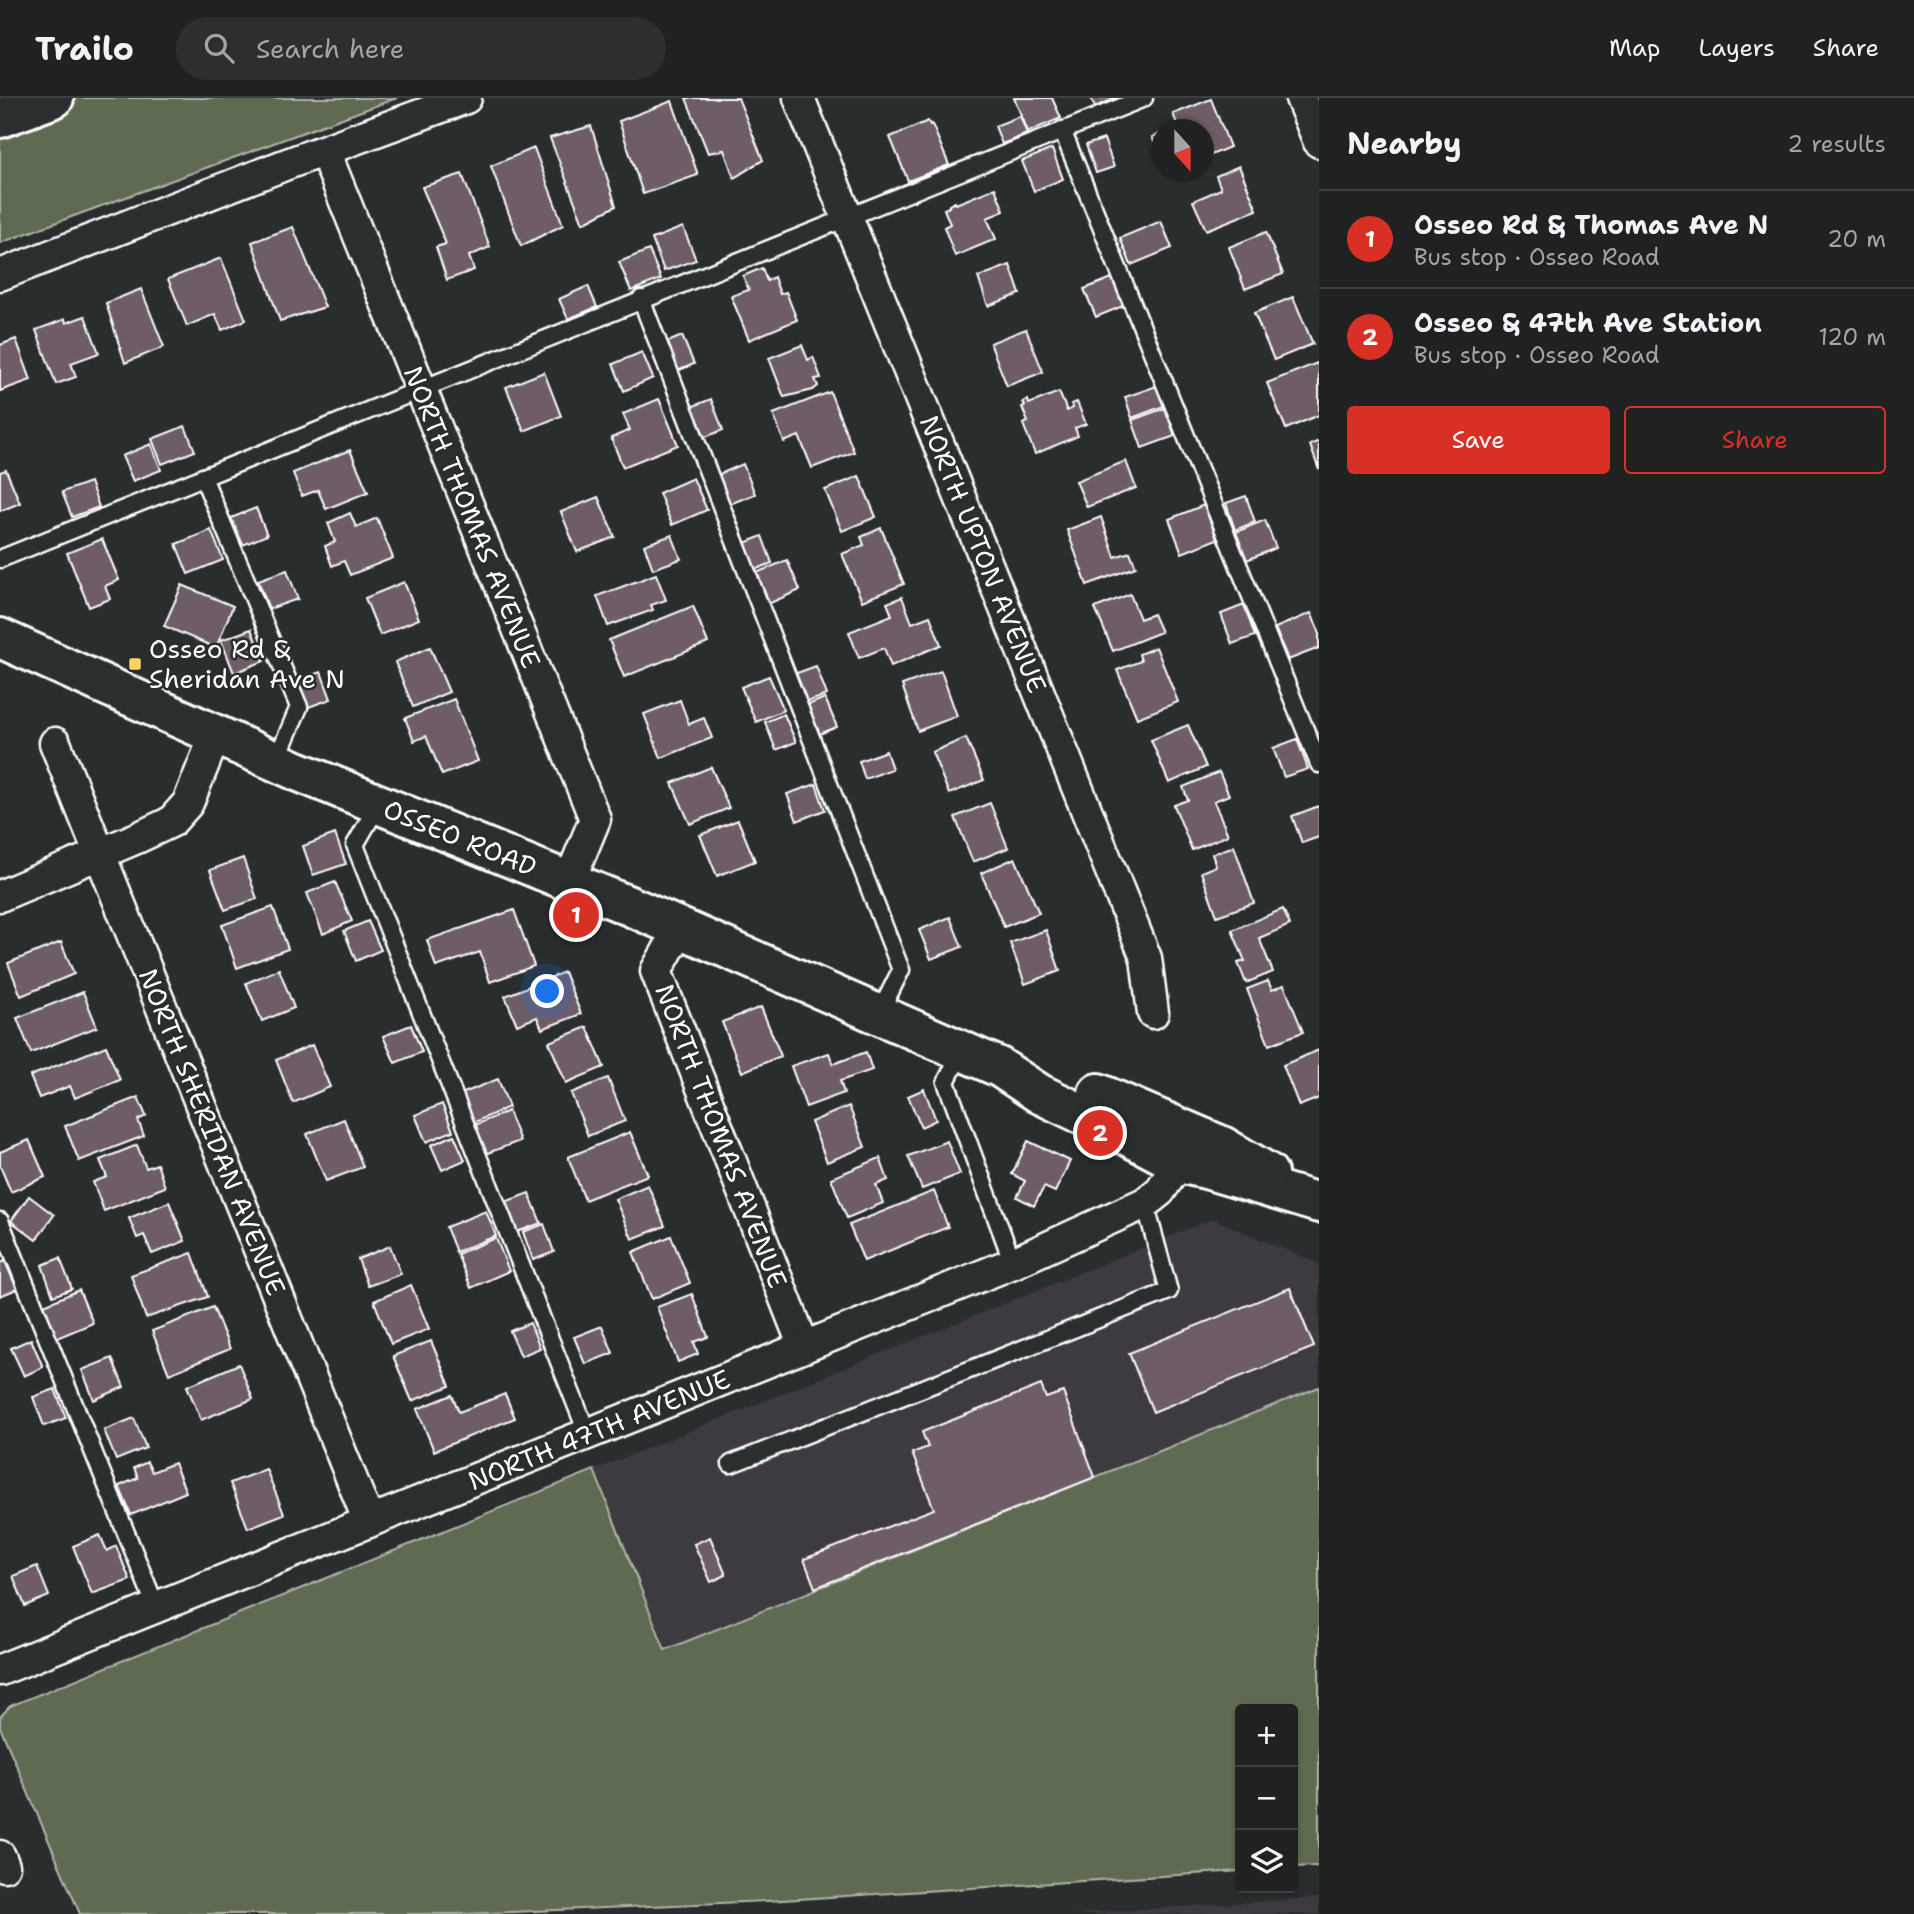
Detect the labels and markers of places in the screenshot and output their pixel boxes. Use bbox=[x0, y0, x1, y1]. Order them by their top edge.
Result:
place label: Osseo Rd & Sheridan Ave N bbox=[149, 631, 345, 696]
marker: Osseo Rd & Sheridan Ave N bbox=[127, 656, 143, 672]
pin: 1 bbox=[553, 889, 599, 941]
pin: 2 bbox=[1077, 1107, 1123, 1159]

